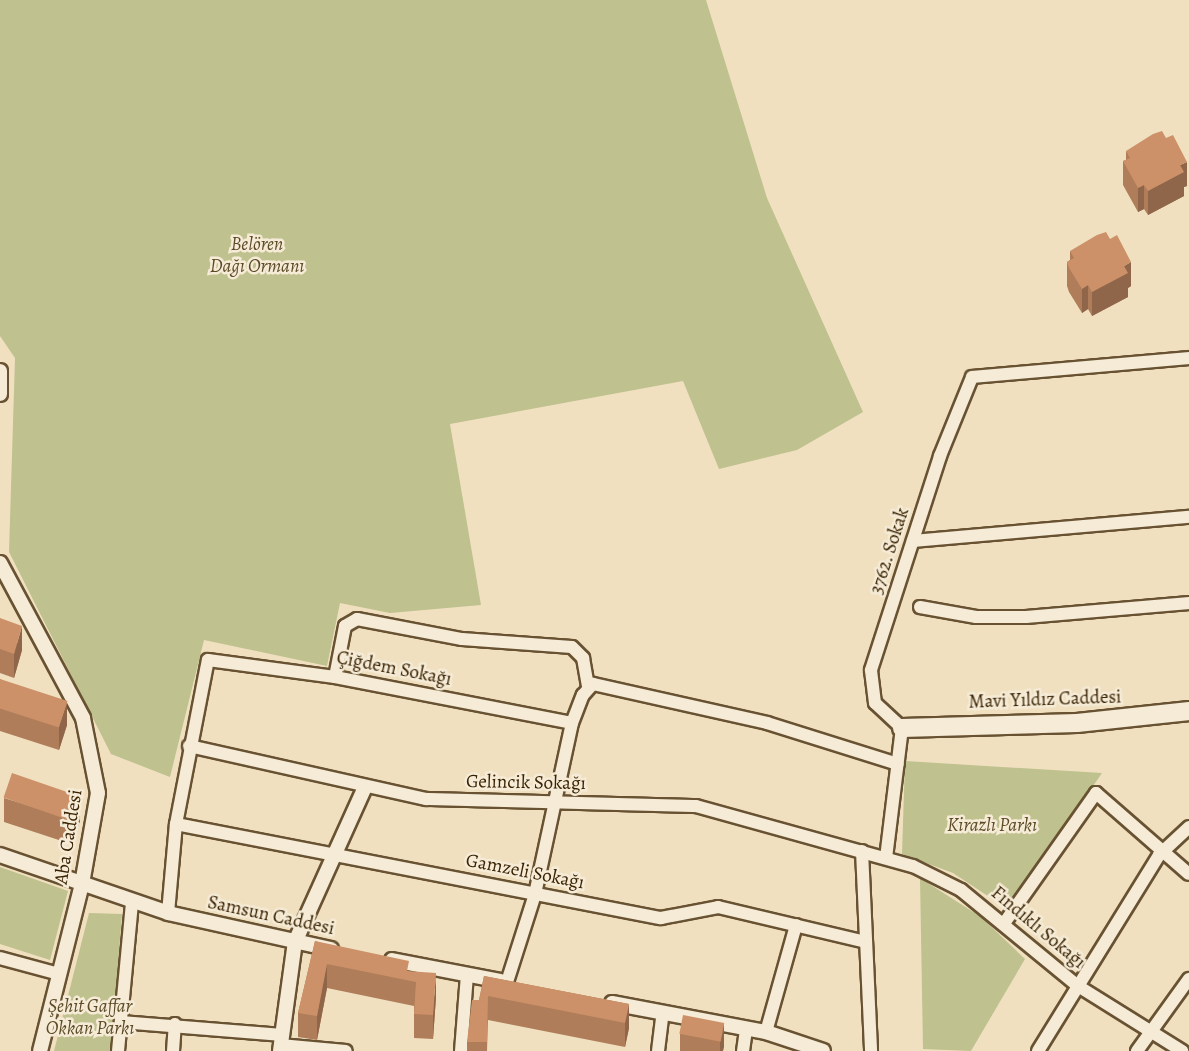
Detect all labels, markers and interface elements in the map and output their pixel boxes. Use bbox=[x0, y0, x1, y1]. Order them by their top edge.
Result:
park label: Belören Dağı Ormanı bbox=[210, 234, 304, 278]
street label: 3762. Sokak bbox=[865, 505, 915, 597]
street label: Çiğdem Sokağı bbox=[335, 647, 453, 691]
street label: Mavi Yıldız Caddesi bbox=[968, 686, 1122, 714]
street label: Gelincik Sokağı bbox=[466, 771, 586, 795]
street label: Aba Caddesi bbox=[50, 788, 88, 886]
park label: Kirazlı Parkı bbox=[947, 815, 1037, 837]
street label: Gamzeli Sokağı bbox=[464, 849, 586, 895]
street label: Fındıklı Sokağı bbox=[986, 882, 1090, 974]
street label: Samsun Caddesi bbox=[205, 891, 337, 941]
park label: Şehit Gaffar Okkan Parkı bbox=[46, 996, 134, 1040]

